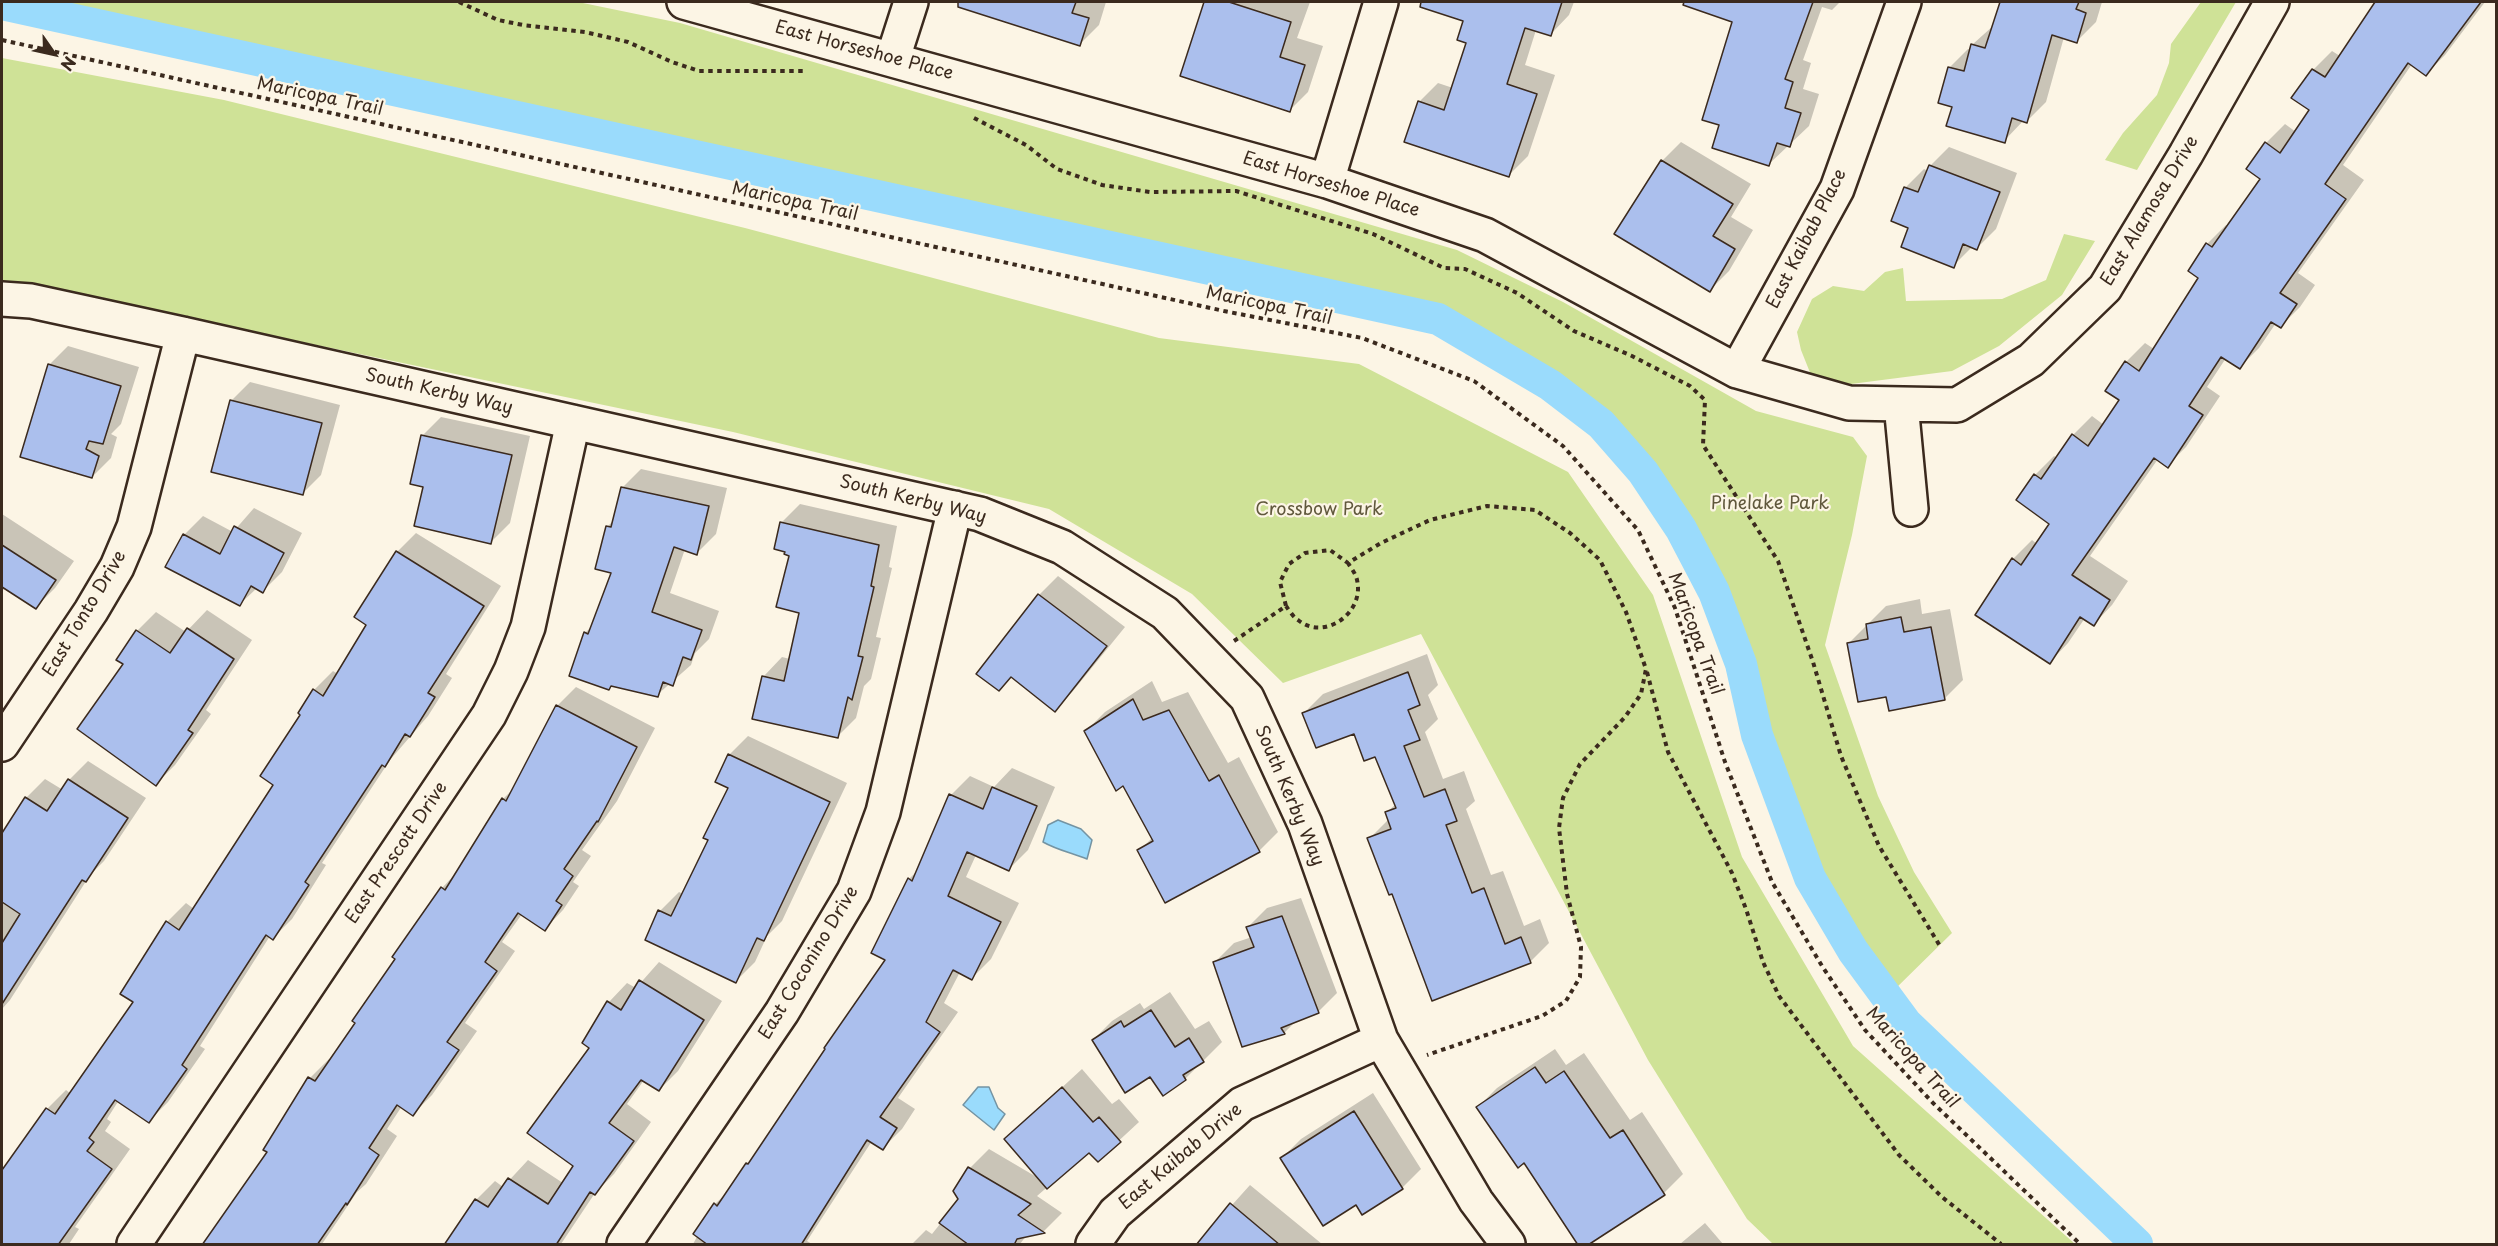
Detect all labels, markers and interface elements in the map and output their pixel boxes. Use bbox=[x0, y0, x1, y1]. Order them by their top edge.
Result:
street label: East Horseshoe Place bbox=[772, 17, 956, 85]
north arrow bbox=[24, 24, 84, 84]
text: N bbox=[55, 52, 82, 76]
street label: Maricopa Trail bbox=[255, 73, 385, 121]
street label: East Alamosa Drive bbox=[2097, 132, 2203, 290]
street label: East Horseshoe Place bbox=[1240, 148, 1422, 222]
street label: East Kaibab Place bbox=[1762, 166, 1852, 312]
street label: Maricopa Trail bbox=[730, 178, 860, 226]
street label: Maricopa Trail bbox=[1204, 282, 1334, 330]
street label: South Kerby Way bbox=[363, 365, 515, 419]
street label: South Kerby Way bbox=[837, 471, 989, 529]
park label: Pinelake Park bbox=[1711, 493, 1829, 515]
park label: Crossbow Park bbox=[1255, 499, 1383, 521]
street label: East Tonto Drive bbox=[39, 547, 131, 681]
street label: Maricopa Trail bbox=[1663, 570, 1727, 698]
street label: South Kerby Way bbox=[1250, 722, 1328, 870]
street label: East Prescott Drive bbox=[341, 778, 453, 928]
street label: East Coconino Drive bbox=[755, 882, 863, 1044]
street label: Maricopa Trail bbox=[1861, 1003, 1963, 1113]
street label: East Kaibab Drive bbox=[1115, 1099, 1247, 1215]

